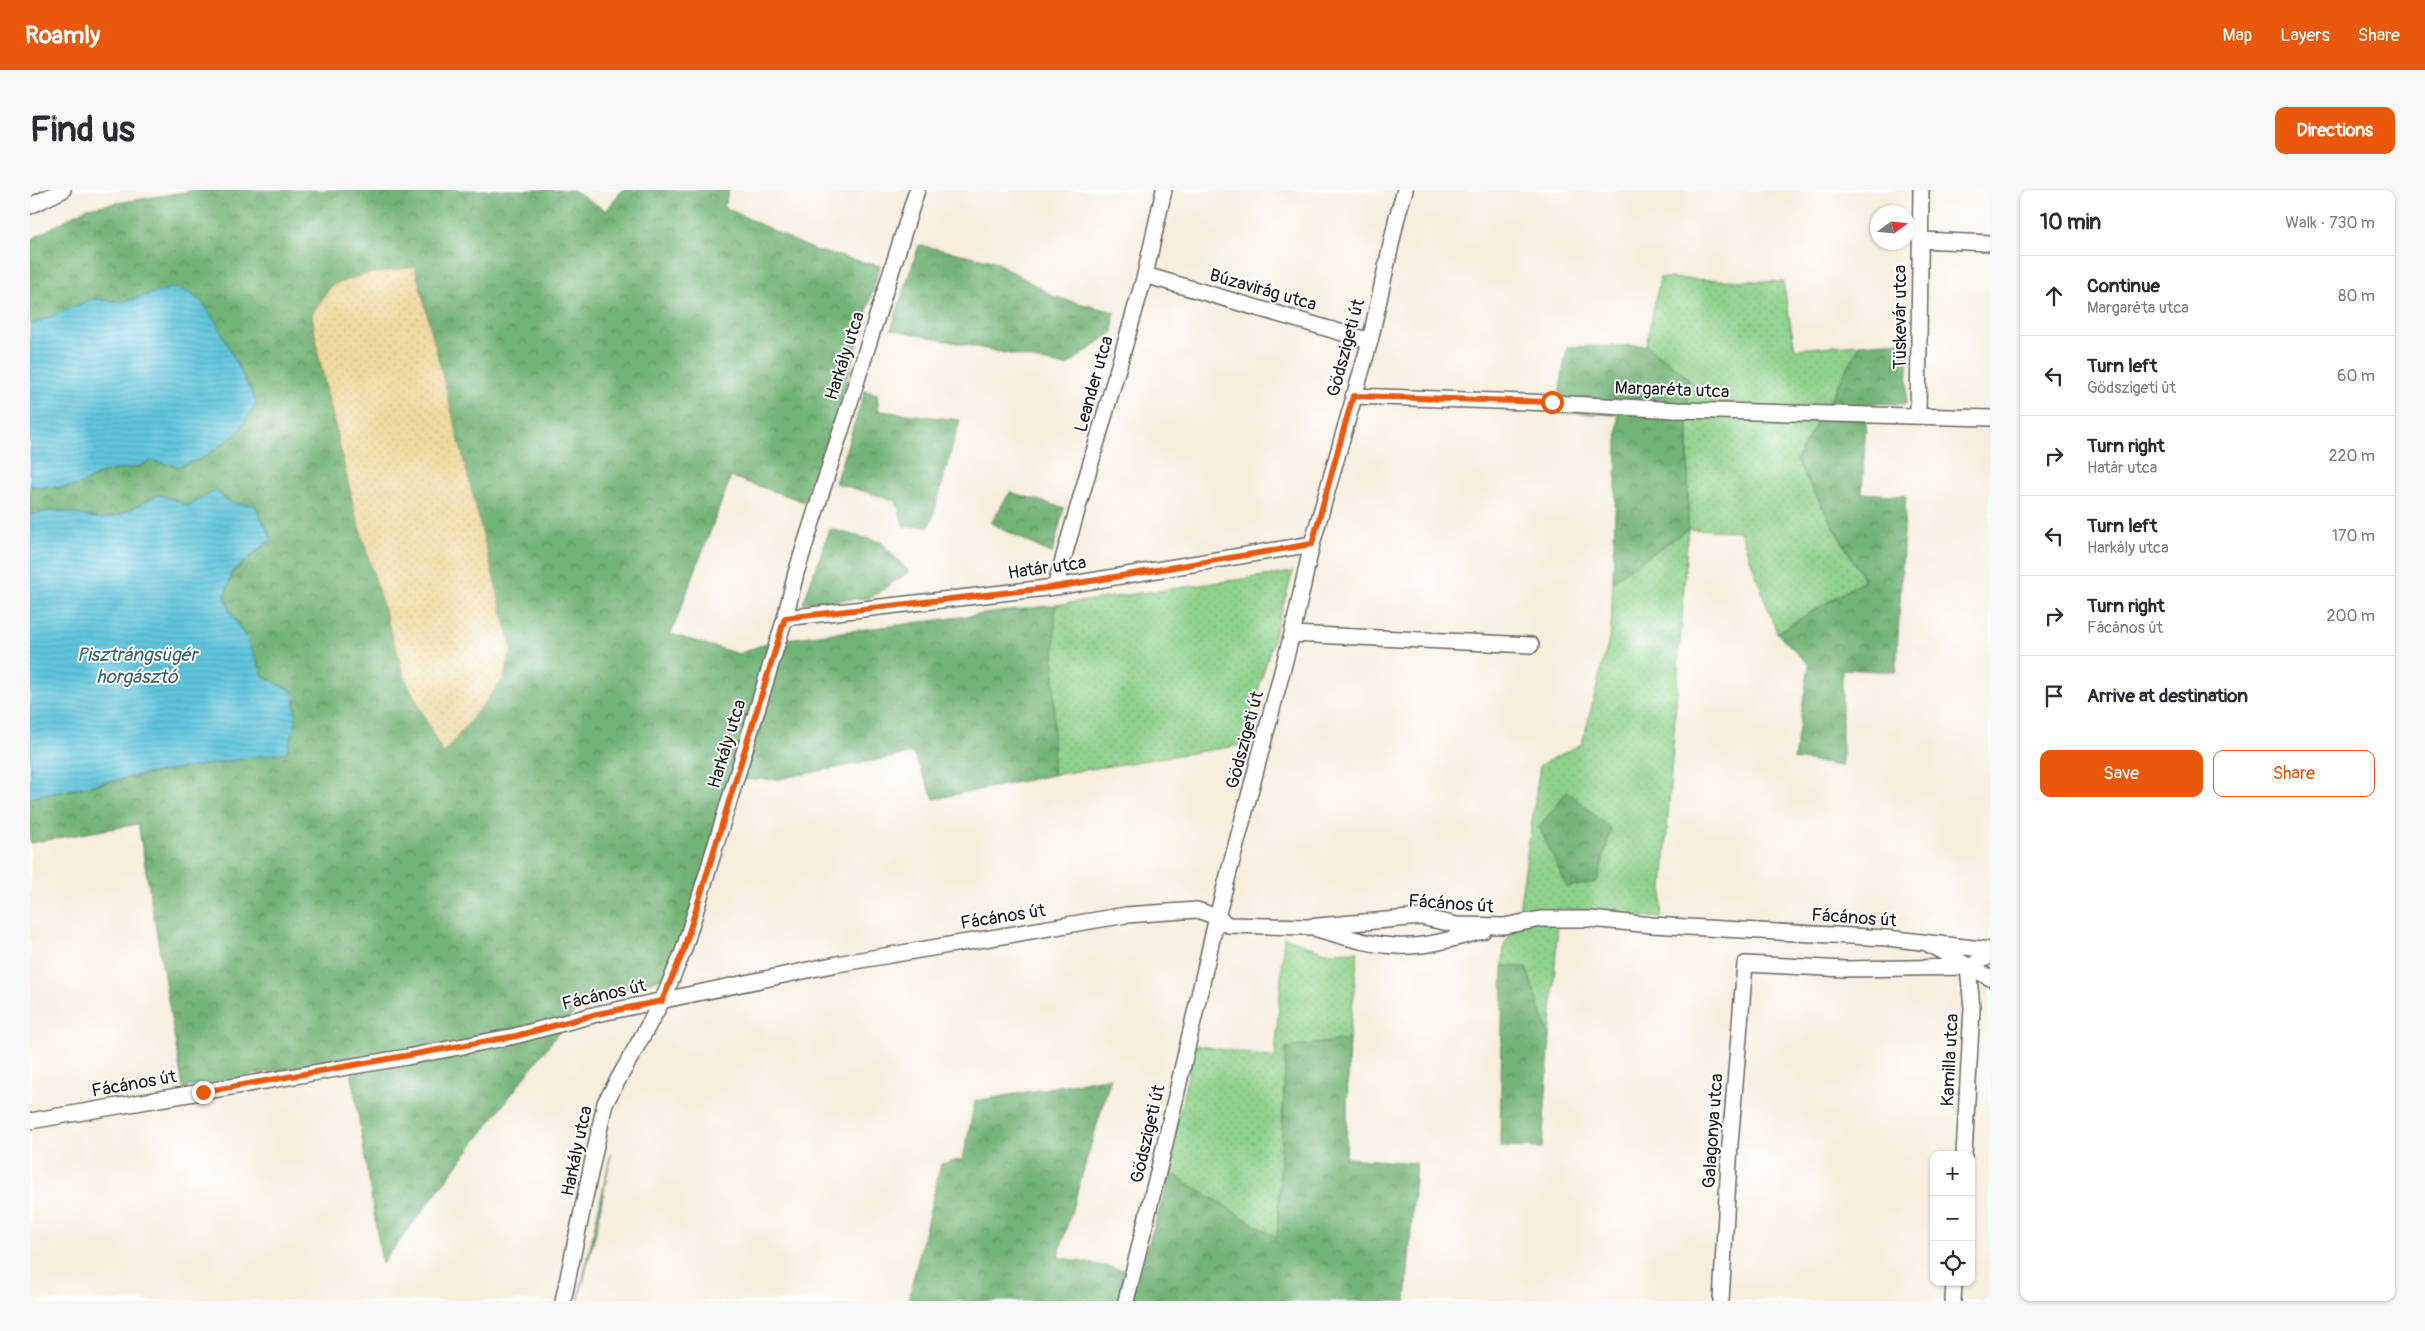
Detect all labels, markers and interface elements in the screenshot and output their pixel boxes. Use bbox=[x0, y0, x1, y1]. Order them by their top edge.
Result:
text: Roamly bbox=[25, 21, 100, 50]
text: Map bbox=[2223, 24, 2252, 47]
text: Layers bbox=[2280, 24, 2330, 47]
text: Share bbox=[2358, 24, 2400, 47]
button: Directions bbox=[2275, 107, 2395, 154]
text: Find us bbox=[30, 108, 135, 152]
north arrow bbox=[1870, 205, 1915, 250]
text: 10 min bbox=[2040, 209, 2101, 236]
text: Walk · 730 m bbox=[2285, 213, 2375, 233]
street label: Búzavirág utca bbox=[1207, 264, 1319, 316]
street label: Tüskevár utca bbox=[1889, 265, 1912, 369]
text: Continue bbox=[2087, 274, 2160, 298]
icon: ahead bbox=[2040, 282, 2068, 310]
text: 80 m bbox=[2338, 286, 2375, 306]
street label: Gödszigeti út bbox=[1322, 296, 1370, 399]
text: Margaréta utca bbox=[2087, 298, 2189, 318]
street label: Harkály utca bbox=[820, 309, 870, 403]
street label: Leander utca bbox=[1069, 333, 1119, 435]
text: Turn left bbox=[2087, 354, 2157, 378]
icon: left bbox=[2040, 362, 2068, 390]
text: 60 m bbox=[2337, 366, 2375, 386]
street label: Margaréta utca bbox=[1614, 377, 1730, 403]
text: Gödszigeti út bbox=[2087, 378, 2176, 398]
route start bbox=[1541, 391, 1564, 414]
text: Turn right bbox=[2087, 434, 2165, 458]
icon: right bbox=[2040, 442, 2068, 470]
text: 220 m bbox=[2329, 446, 2375, 466]
text: Határ utca bbox=[2087, 458, 2157, 478]
text: Turn left bbox=[2087, 514, 2157, 538]
icon: left bbox=[2040, 522, 2068, 550]
text: 170 m bbox=[2332, 526, 2375, 546]
text: Harkály utca bbox=[2087, 538, 2169, 558]
street label: Határ utca bbox=[1006, 551, 1088, 585]
text: Turn right bbox=[2087, 594, 2165, 618]
icon: right bbox=[2040, 602, 2068, 630]
text: 200 m bbox=[2327, 606, 2375, 626]
text: Fácános út bbox=[2087, 618, 2163, 638]
water label: Pisztrángsügér horgásztó bbox=[77, 643, 200, 689]
icon: arrive bbox=[2040, 682, 2068, 710]
text: Arrive at destination bbox=[2087, 684, 2248, 708]
street label: Gödszigeti út bbox=[1221, 688, 1269, 791]
street label: Harkály utca bbox=[703, 697, 751, 791]
button: Save bbox=[2040, 750, 2203, 797]
button: Share bbox=[2213, 750, 2375, 797]
street label: Fácános út bbox=[1408, 890, 1495, 919]
street label: Fácános út bbox=[959, 899, 1048, 935]
street label: Fácános út bbox=[1811, 904, 1898, 933]
street label: Fácános út bbox=[560, 974, 649, 1016]
street label: Kamilla utca bbox=[1936, 1013, 1964, 1107]
street label: Fácános út bbox=[90, 1065, 179, 1103]
street label: Galagonya utca bbox=[1698, 1073, 1728, 1189]
route end bbox=[192, 1081, 215, 1104]
street label: Gödszigeti út bbox=[1126, 1082, 1171, 1185]
street label: Harkály utca bbox=[556, 1104, 598, 1198]
map controls bbox=[1930, 1151, 1975, 1286]
button: + bbox=[1930, 1151, 1975, 1196]
button: − bbox=[1930, 1196, 1975, 1241]
button: locate bbox=[1930, 1241, 1975, 1286]

